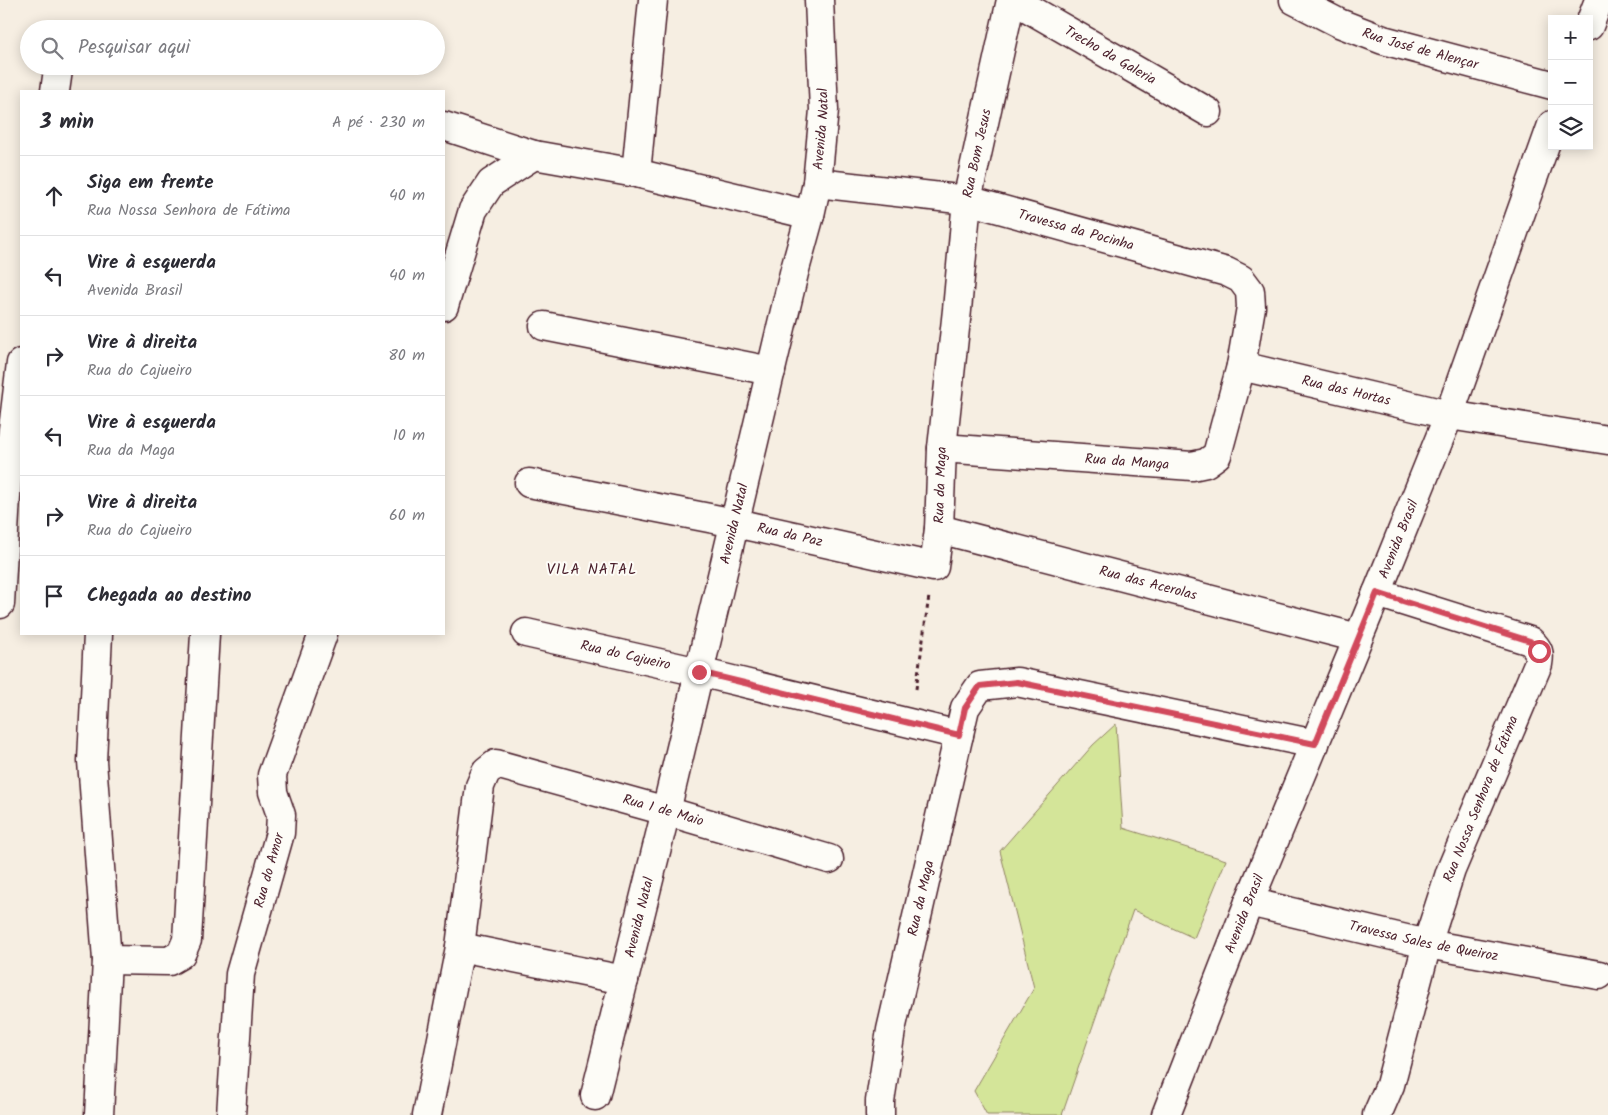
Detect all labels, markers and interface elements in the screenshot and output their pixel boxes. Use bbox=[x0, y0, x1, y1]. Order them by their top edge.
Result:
map controls bbox=[1548, 15, 1593, 150]
button: + bbox=[1548, 15, 1593, 60]
search box bbox=[20, 20, 445, 75]
street label: Trecho da Galeria bbox=[1060, 20, 1160, 91]
street label: Rua José de Alençar bbox=[1359, 22, 1482, 76]
text: Pesquisar aqui bbox=[78, 33, 190, 63]
icon: search bbox=[38, 34, 66, 62]
button: − bbox=[1548, 60, 1593, 105]
street label: Avenida Natal bbox=[807, 87, 835, 171]
button: layers bbox=[1548, 105, 1593, 150]
text: 3 min bbox=[40, 106, 94, 139]
street label: Rua Bom Jesus bbox=[957, 107, 998, 200]
text: A pé · 230 m bbox=[332, 110, 425, 135]
text: Siga em frente bbox=[87, 168, 214, 198]
icon: ahead bbox=[40, 182, 68, 210]
text: 40 m bbox=[389, 183, 425, 208]
text: Rua Nossa Senhora de Fátima bbox=[87, 198, 291, 223]
street label: Travessa da Pocinha bbox=[1015, 204, 1136, 257]
text: Vire à esquerda bbox=[87, 248, 216, 278]
icon: left bbox=[40, 262, 68, 290]
text: 40 m bbox=[389, 263, 425, 288]
text: Avenida Brasil bbox=[87, 278, 182, 303]
text: Vire à direita bbox=[87, 328, 197, 358]
icon: right bbox=[40, 342, 68, 370]
text: 80 m bbox=[388, 343, 425, 368]
text: Rua do Cajueiro bbox=[87, 358, 192, 383]
street label: Rua das Hortas bbox=[1299, 370, 1393, 412]
text: Vire à esquerda bbox=[87, 408, 216, 438]
icon: left bbox=[40, 422, 68, 450]
text: 10 m bbox=[393, 423, 425, 448]
text: Rua da Maga bbox=[87, 438, 175, 463]
street label: Rua da Maga bbox=[928, 446, 953, 524]
street label: Rua da Manga bbox=[1084, 448, 1170, 476]
street label: Avenida Natal bbox=[714, 481, 755, 566]
text: Vire à direita bbox=[87, 488, 197, 518]
street label: Avenida Brasil bbox=[1373, 496, 1425, 582]
icon: right bbox=[40, 502, 68, 530]
text: 60 m bbox=[389, 503, 425, 528]
street label: Rua da Paz bbox=[755, 517, 825, 553]
text: Rua do Cajueiro bbox=[87, 518, 192, 543]
district label: VILA NATAL bbox=[547, 558, 637, 582]
street label: Rua das Acerolas bbox=[1097, 560, 1199, 607]
text: Chegada ao destino bbox=[87, 581, 252, 611]
icon: arrive bbox=[40, 582, 68, 610]
street label: Rua do Cajueiro bbox=[578, 635, 673, 676]
route start bbox=[1528, 640, 1551, 663]
route end bbox=[688, 661, 711, 684]
street label: Rua Nossa Senhora de Fátima bbox=[1437, 712, 1525, 886]
street label: Rua 1 de Maio bbox=[620, 789, 706, 833]
street label: Rua do Amor bbox=[248, 829, 291, 910]
street label: Rua da Maga bbox=[902, 858, 941, 938]
street label: Avenida Brasil bbox=[1219, 870, 1271, 957]
street label: Avenida Natal bbox=[619, 874, 660, 960]
street label: Travessa Sales de Queiroz bbox=[1347, 915, 1500, 968]

